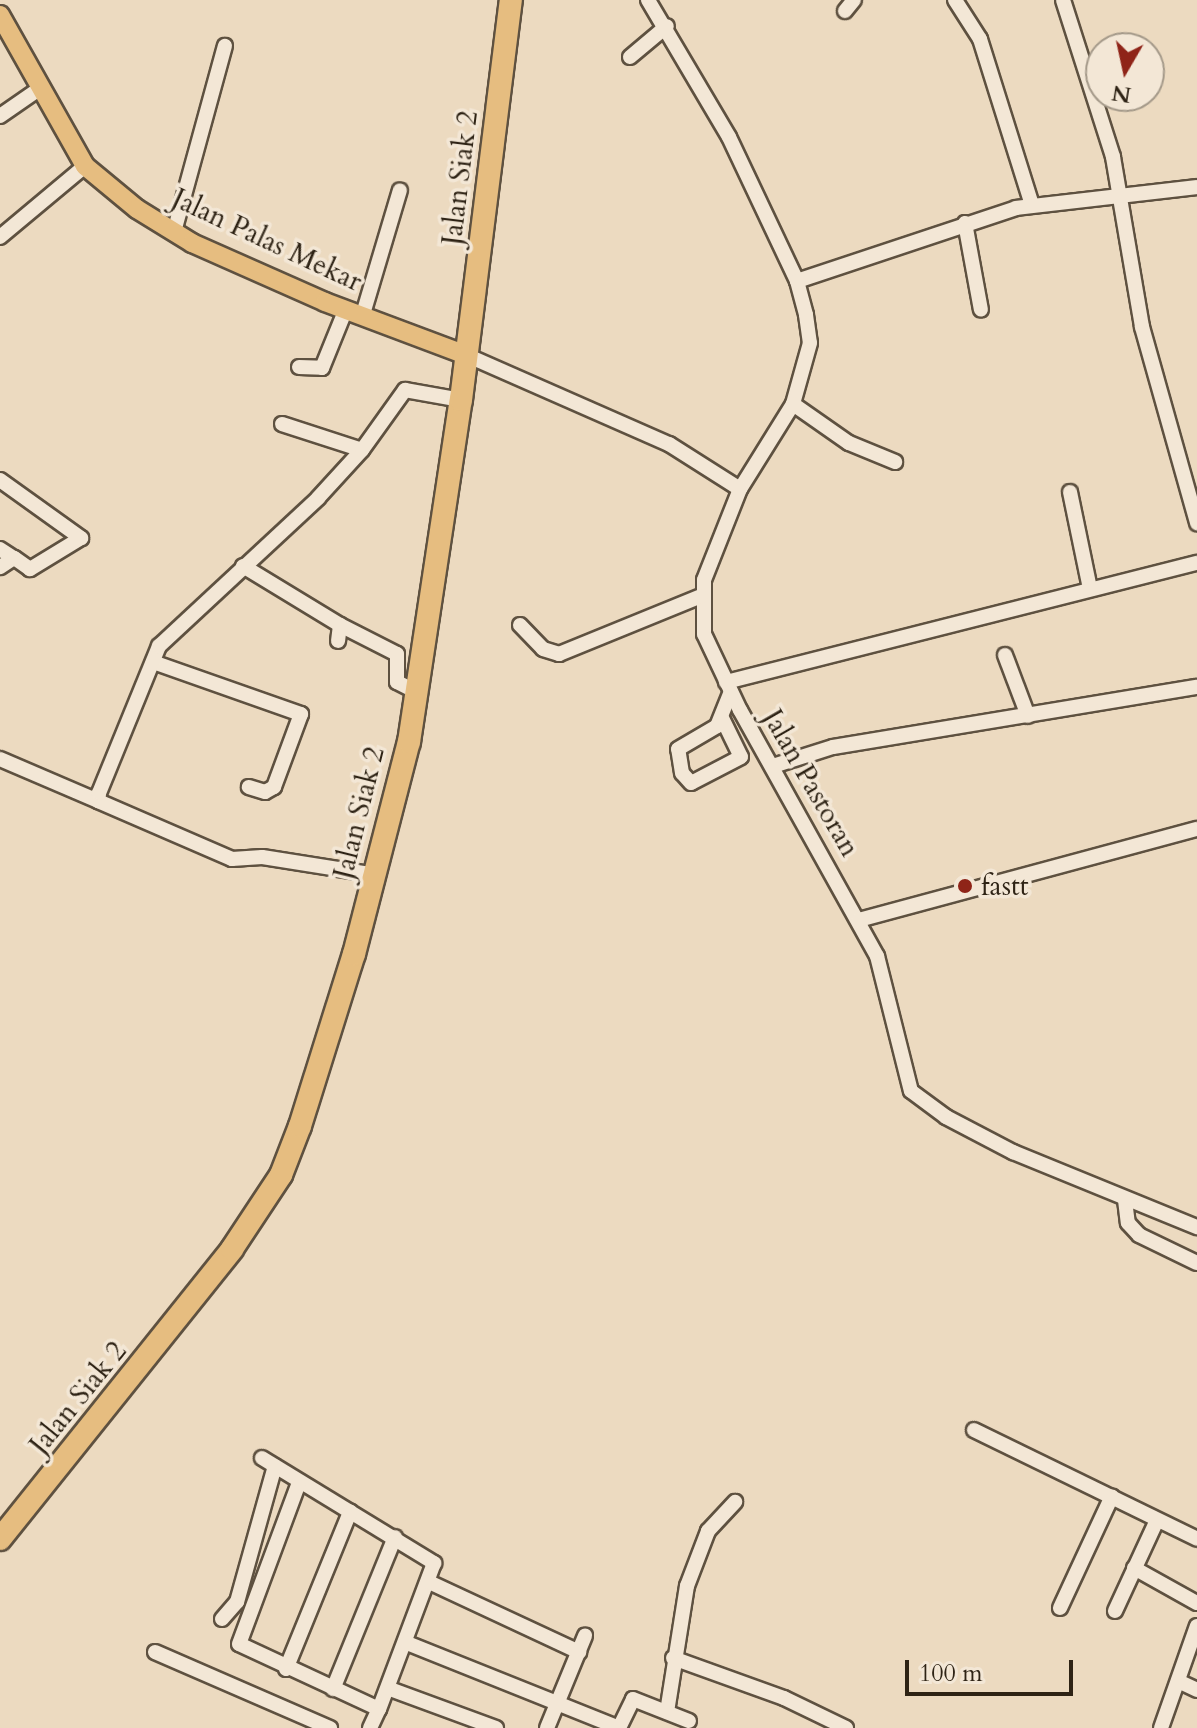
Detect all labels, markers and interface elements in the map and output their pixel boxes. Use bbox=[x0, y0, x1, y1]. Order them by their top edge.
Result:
north arrow bbox=[1085, 32, 1165, 112]
text: N bbox=[1110, 77, 1133, 110]
street label: Jalan Siak 2 bbox=[435, 109, 485, 247]
street label: Jalan Palas Mekar bbox=[167, 181, 367, 299]
street label: Jalan Pastoran bbox=[755, 703, 867, 863]
street label: Jalan Siak 2 bbox=[326, 743, 392, 883]
place label: fastt bbox=[981, 869, 1029, 903]
marker: fastt bbox=[956, 877, 974, 895]
street label: Jalan Siak 2 bbox=[22, 1335, 134, 1461]
scale bar bbox=[909, 1644, 1077, 1694]
text: 100 m bbox=[919, 1657, 983, 1690]

